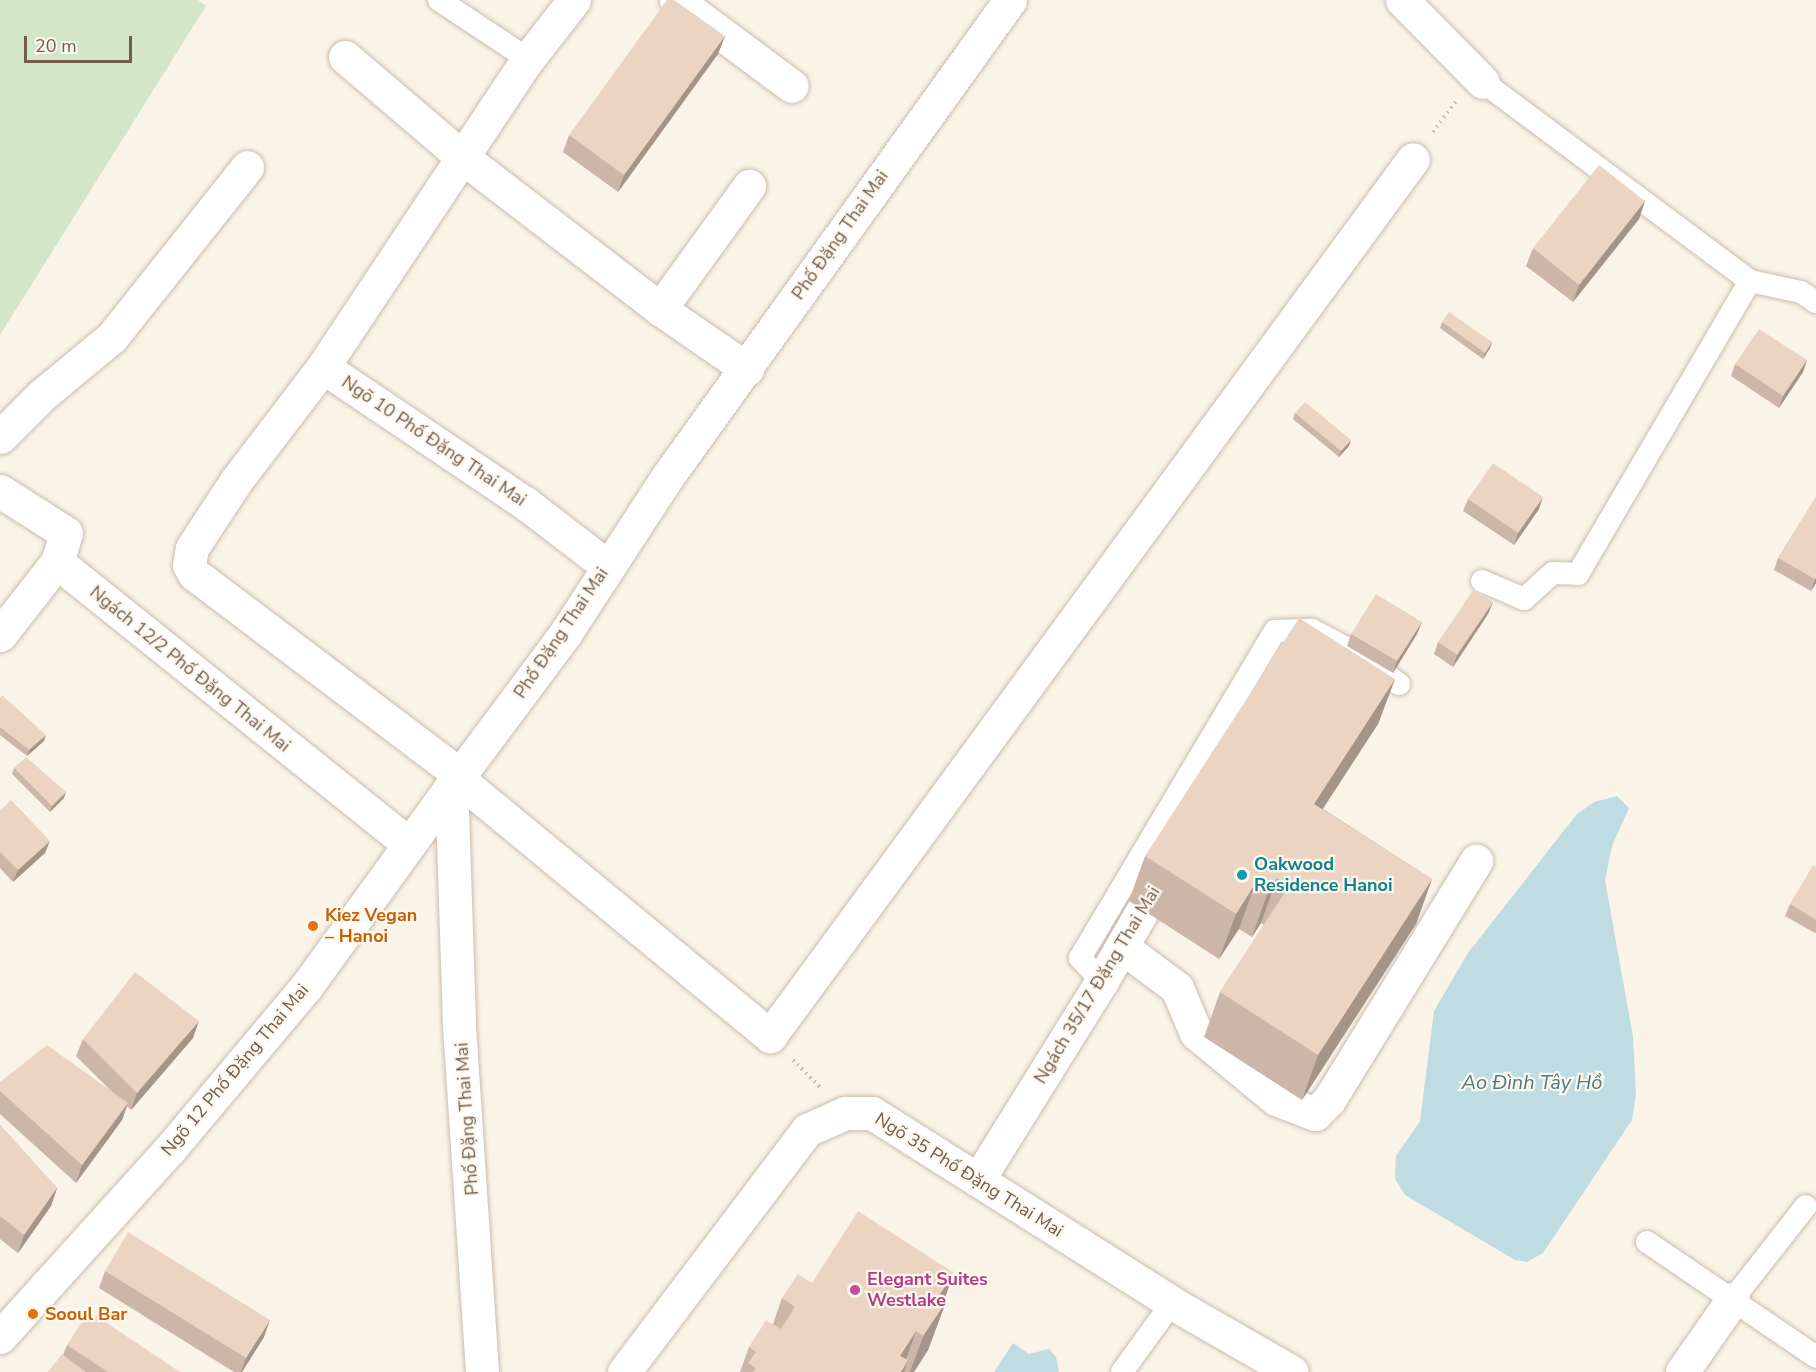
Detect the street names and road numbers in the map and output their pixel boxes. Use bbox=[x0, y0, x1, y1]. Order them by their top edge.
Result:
street label: Phố Đặng Thai Mai bbox=[787, 166, 893, 304]
street label: Ngõ 10 Phố Đặng Thai Mai bbox=[338, 371, 530, 511]
street label: Phố Đặng Thai Mai bbox=[509, 564, 613, 702]
street label: Ngách 12/2 Phố Đặng Thai Mai bbox=[85, 581, 295, 757]
street label: Ngách 35/17 Đặng Thai Mai bbox=[1029, 882, 1165, 1088]
street label: Ngõ 12 Phố Đặng Thai Mai bbox=[157, 980, 313, 1160]
street label: Phố Đặng Thai Mai bbox=[451, 1042, 483, 1196]
street label: Ngõ 35 Phố Đặng Thai Mai bbox=[871, 1108, 1067, 1242]

